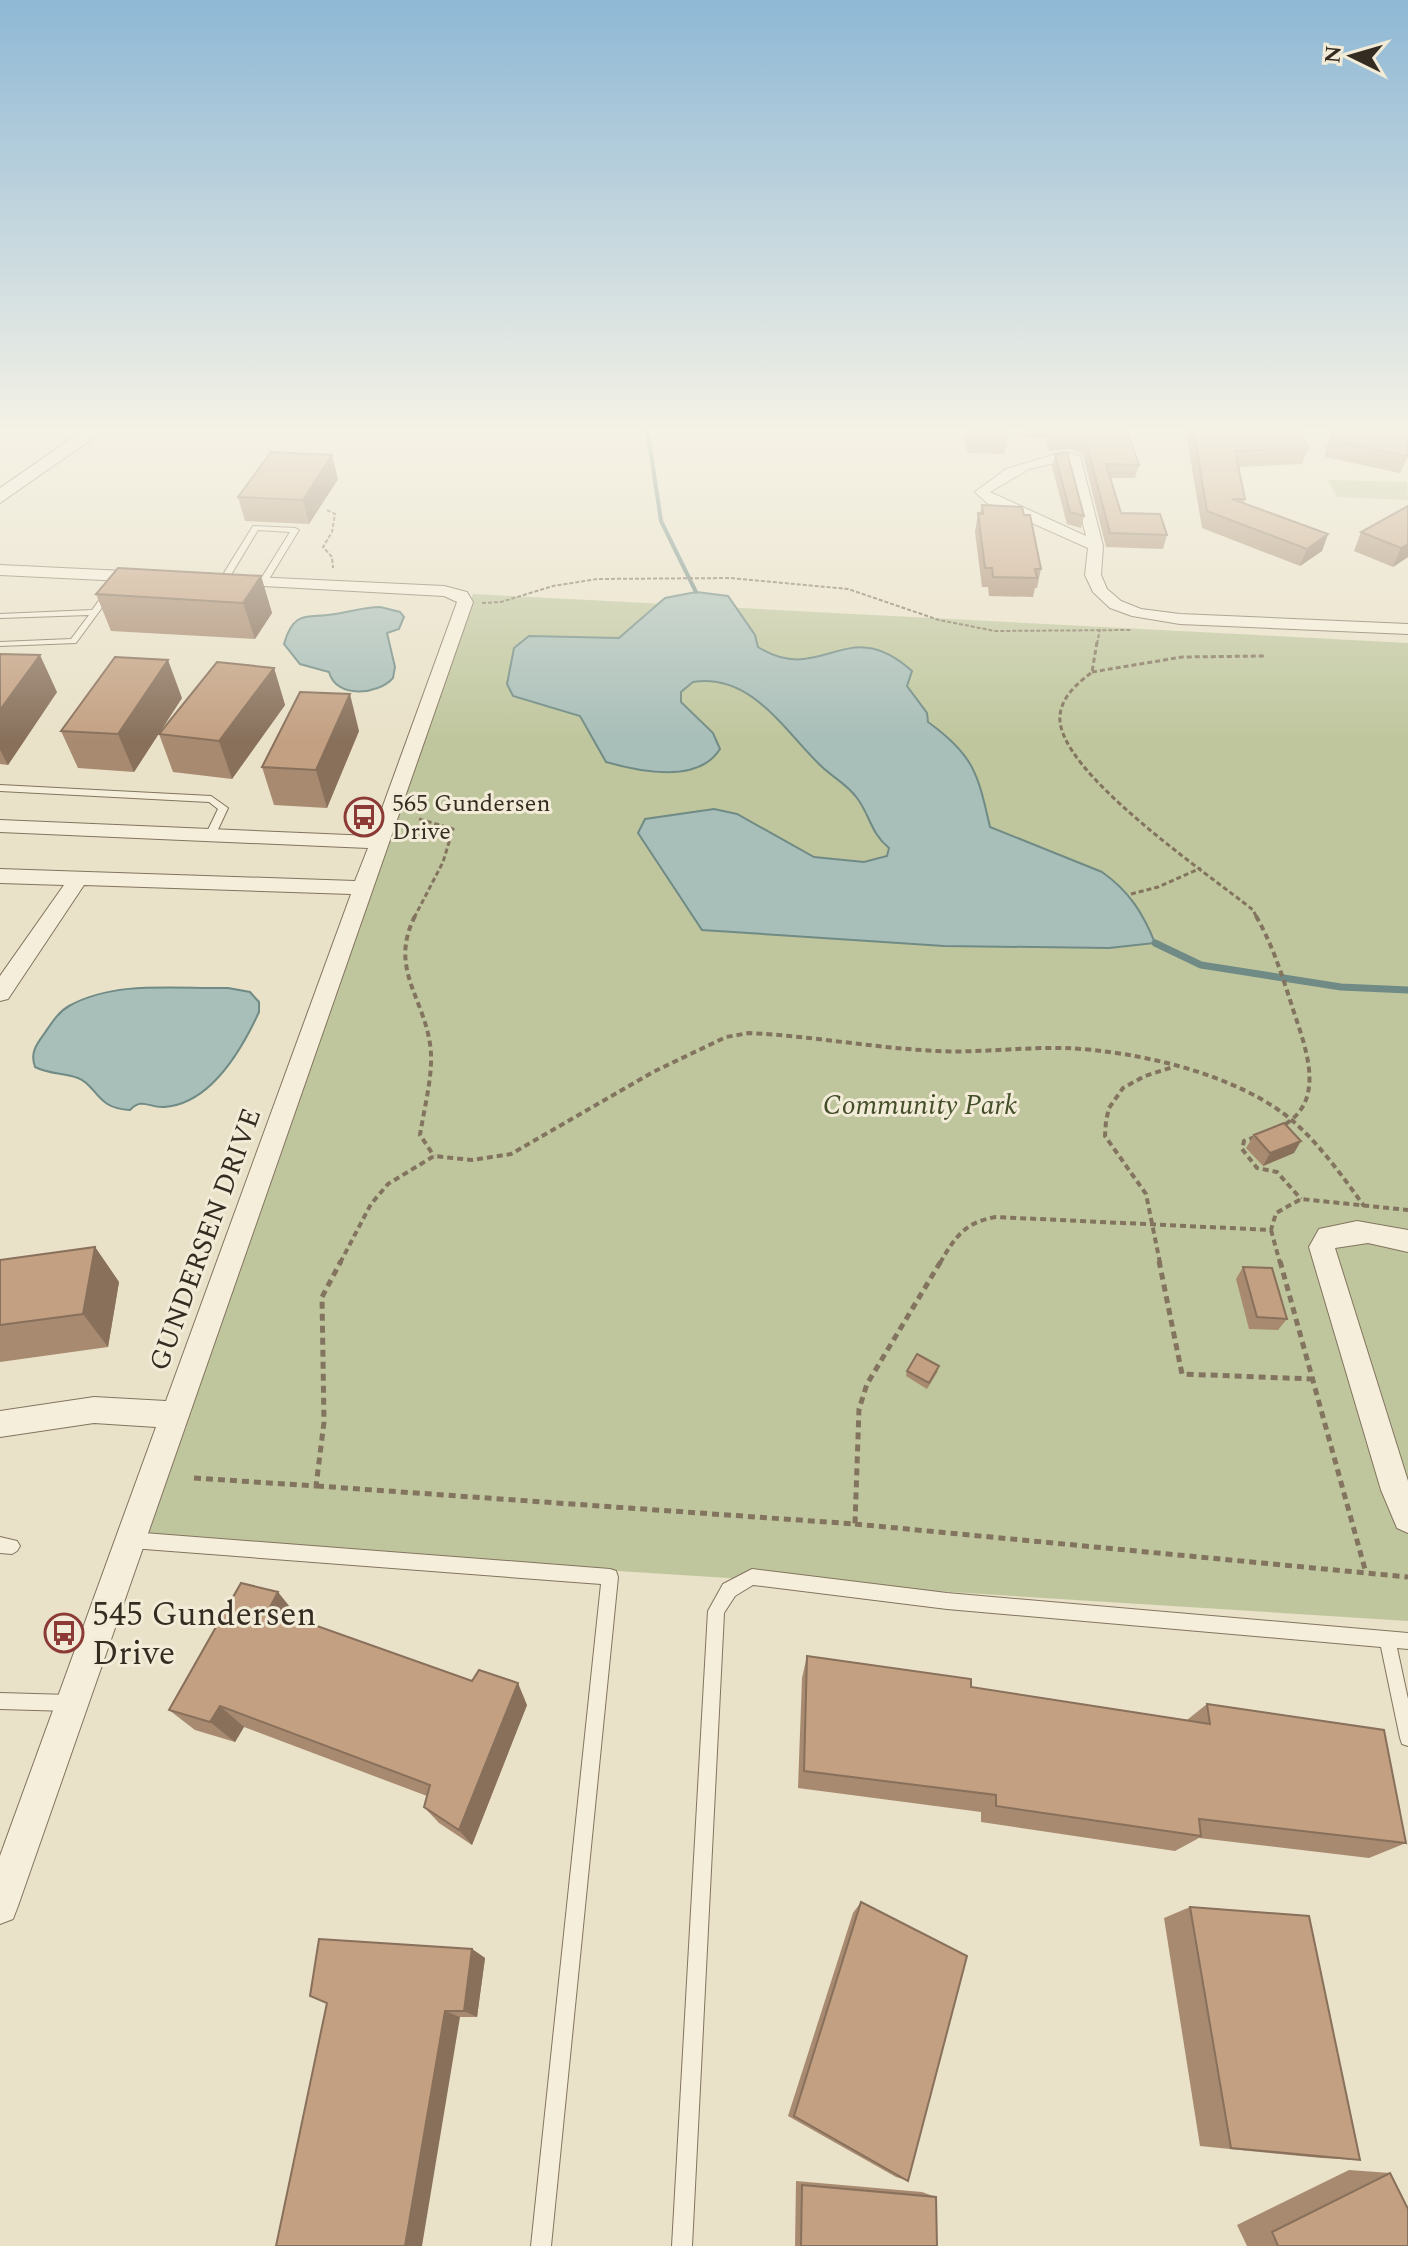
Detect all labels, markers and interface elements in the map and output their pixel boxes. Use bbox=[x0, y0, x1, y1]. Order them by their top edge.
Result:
north arrow bbox=[1312, 16, 1392, 96]
text: N bbox=[1316, 44, 1351, 65]
place label: 565 Gundersen Drive bbox=[392, 786, 550, 850]
bus stop icon: 565 Gundersen Drive bbox=[343, 796, 385, 838]
park label: Community Park bbox=[823, 1084, 1017, 1127]
street label: GUNDERSEN DRIVE bbox=[138, 1102, 273, 1377]
place label: 545 Gundersen Drive bbox=[92, 1589, 316, 1680]
bus stop icon: 545 Gundersen Drive bbox=[43, 1612, 85, 1654]

